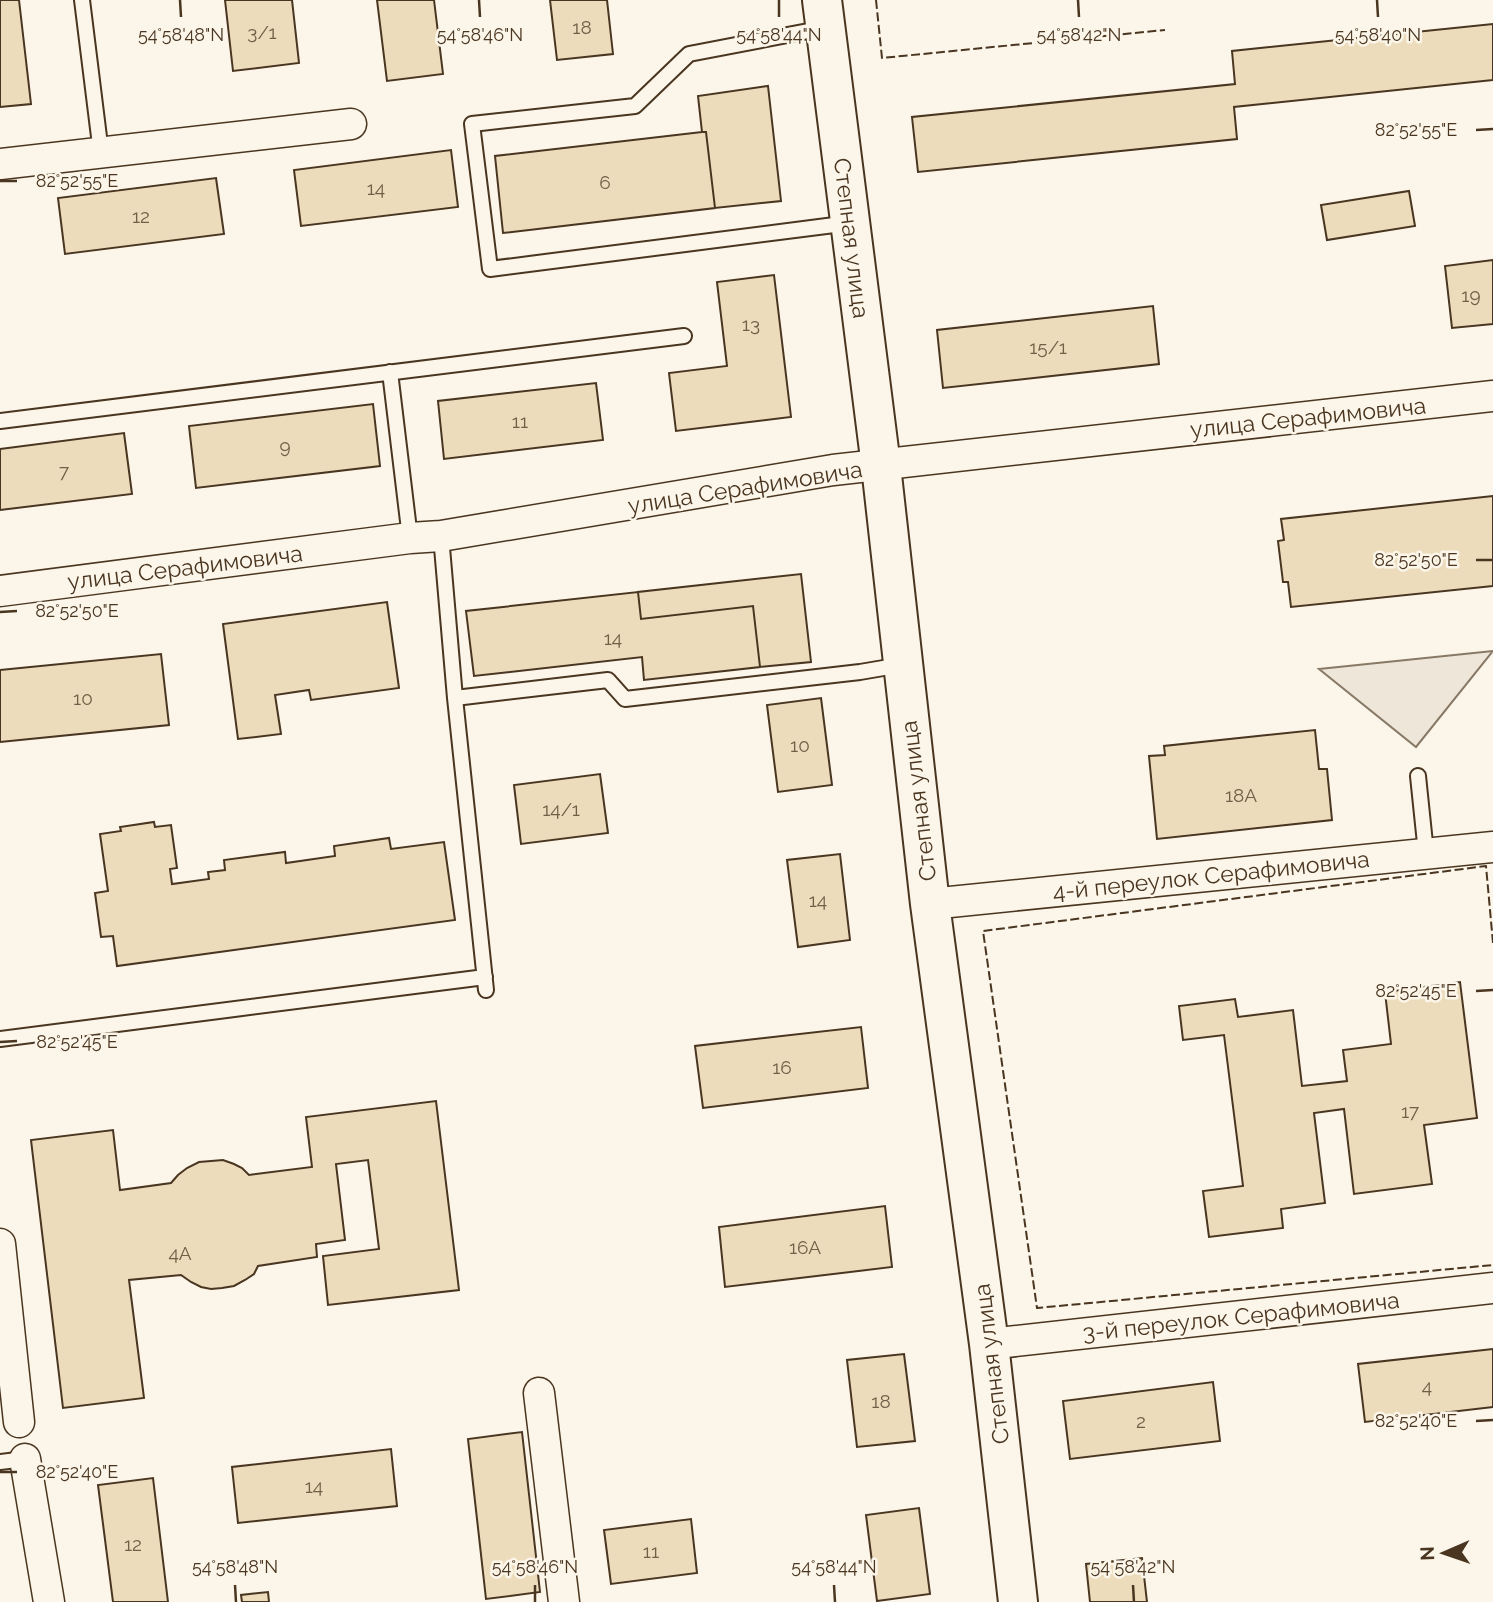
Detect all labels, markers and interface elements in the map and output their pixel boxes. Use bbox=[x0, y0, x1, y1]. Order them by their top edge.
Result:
house number: 18 bbox=[572, 16, 592, 38]
house number: 3/1 bbox=[247, 21, 277, 43]
text: 54°58'48"N bbox=[138, 24, 224, 45]
text: 54°58'46"N bbox=[437, 24, 523, 45]
text: 54°58'44"N bbox=[736, 24, 822, 45]
text: 54°58'42"N bbox=[1037, 24, 1121, 45]
text: 54°58'40"N bbox=[1335, 24, 1421, 45]
text: 82°52'55"E bbox=[1375, 119, 1457, 140]
street label: Степная улица bbox=[829, 156, 875, 320]
text: 82°52'55"E bbox=[36, 170, 118, 191]
house number: 6 bbox=[599, 171, 611, 193]
house number: 14 bbox=[367, 177, 385, 199]
house number: 12 bbox=[132, 205, 150, 227]
house number: 19 bbox=[1461, 284, 1481, 306]
house number: 13 bbox=[742, 313, 760, 335]
house number: 15/1 bbox=[1029, 336, 1067, 358]
street label: улица Серафимовича bbox=[1189, 391, 1427, 443]
house number: 11 bbox=[512, 410, 528, 432]
house number: 9 bbox=[279, 435, 291, 457]
street label: улица Серафимовича bbox=[626, 455, 864, 519]
house number: 7 bbox=[59, 460, 69, 482]
street label: улица Серафимовича bbox=[66, 539, 304, 595]
text: 82°52'50"E bbox=[1374, 549, 1458, 570]
text: 82°52'50"E bbox=[35, 600, 119, 621]
house number: 14 bbox=[604, 627, 622, 649]
house number: 10 bbox=[73, 687, 93, 709]
street label: Степная улица bbox=[895, 719, 941, 883]
house number: 10 bbox=[790, 734, 810, 756]
house number: 18А bbox=[1225, 784, 1257, 806]
house number: 14/1 bbox=[542, 798, 580, 820]
street label: 4-й переулок Серафимовича bbox=[1051, 845, 1371, 905]
house number: 14 bbox=[809, 889, 827, 911]
text: 82°52'45"E bbox=[1375, 980, 1457, 1001]
text: 82°52'45"E bbox=[36, 1031, 118, 1052]
house number: 16 bbox=[772, 1056, 792, 1078]
house number: 17 bbox=[1401, 1100, 1419, 1122]
house number: 16А bbox=[789, 1236, 821, 1258]
house number: 4А bbox=[168, 1242, 192, 1264]
street label: Степная улица bbox=[968, 1282, 1014, 1446]
street label: 3-й переулок Серафимовича bbox=[1081, 1286, 1401, 1346]
house number: 4 bbox=[1422, 1375, 1432, 1397]
house number: 18 bbox=[871, 1390, 891, 1412]
house number: 2 bbox=[1136, 1410, 1146, 1432]
text: 82°52'40"E bbox=[1375, 1410, 1457, 1431]
text: 82°52'40"E bbox=[36, 1461, 118, 1482]
house number: 14 bbox=[305, 1475, 323, 1497]
north arrow bbox=[1409, 1518, 1479, 1588]
house number: 12 bbox=[124, 1533, 142, 1555]
house number: 11 bbox=[643, 1540, 659, 1562]
text: N bbox=[1416, 1546, 1438, 1561]
text: 54°58'48"N bbox=[192, 1556, 278, 1577]
text: 54°58'46"N bbox=[492, 1556, 578, 1577]
text: 54°58'44"N bbox=[791, 1556, 877, 1577]
text: 54°58'42"N bbox=[1091, 1556, 1175, 1577]

